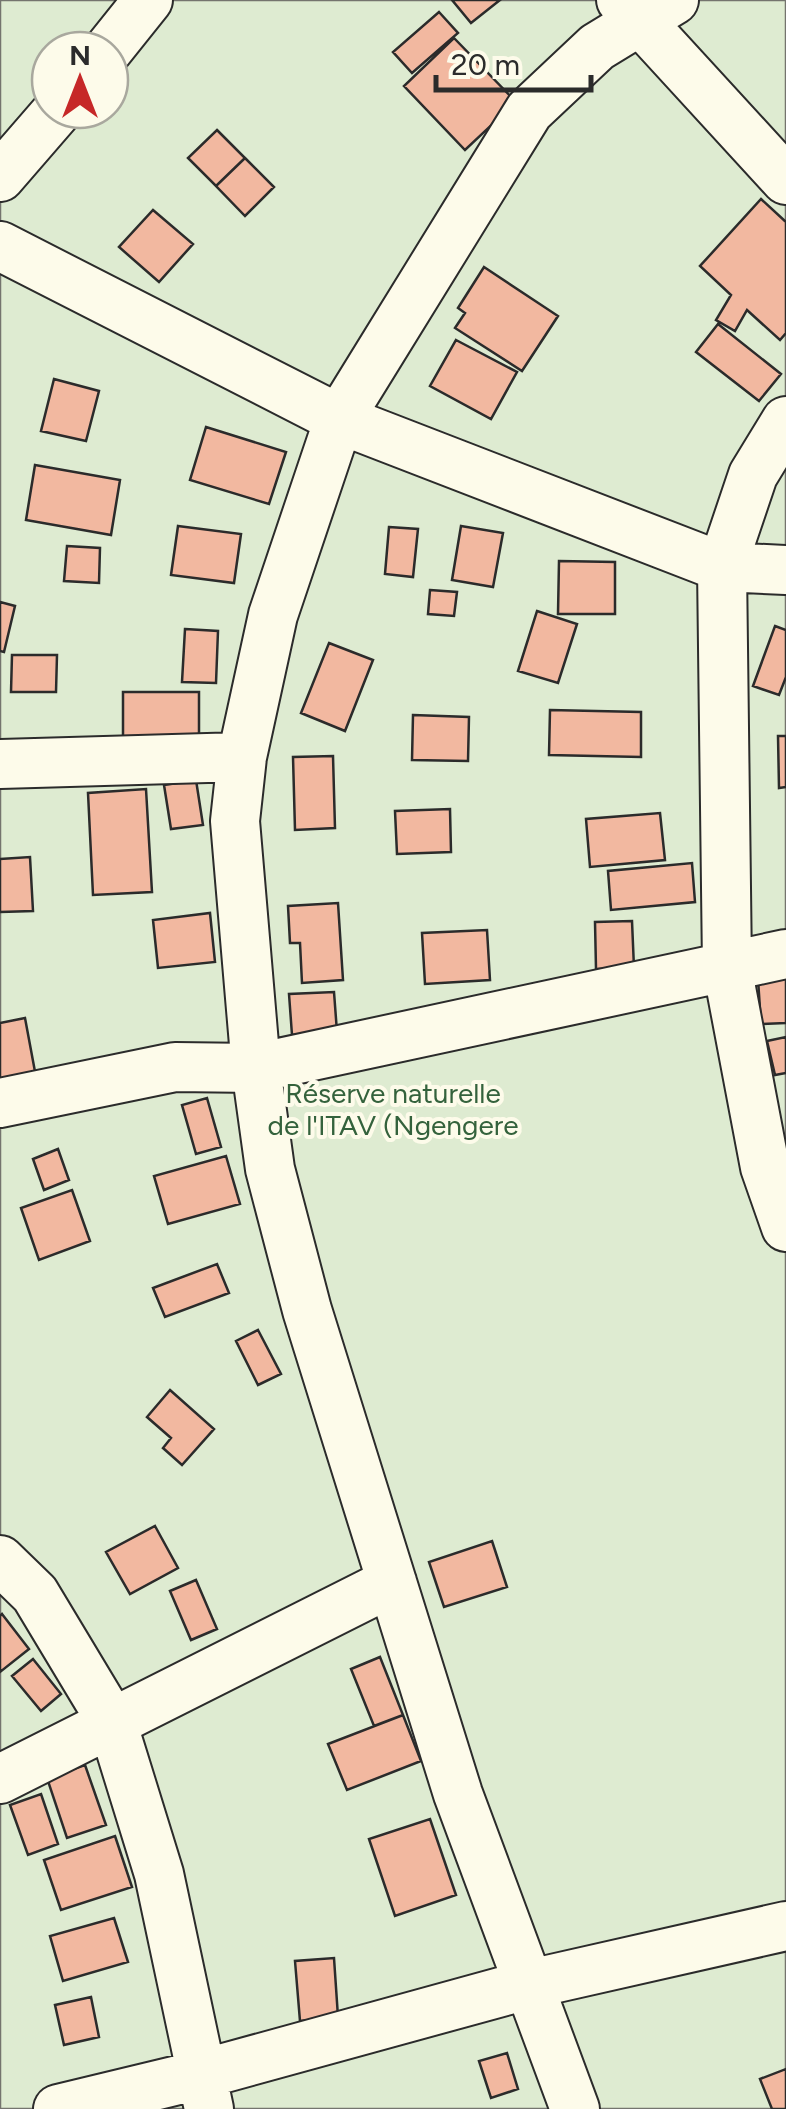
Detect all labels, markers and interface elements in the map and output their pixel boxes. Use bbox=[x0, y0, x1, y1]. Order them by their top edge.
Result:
north arrow bbox=[30, 30, 130, 130]
scale bar bbox=[436, 30, 591, 92]
text: N bbox=[69, 38, 91, 72]
text: 20 m bbox=[451, 46, 520, 83]
park label: Réserve naturelle de l'ITAV (Ngengere bbox=[268, 1076, 518, 1142]

